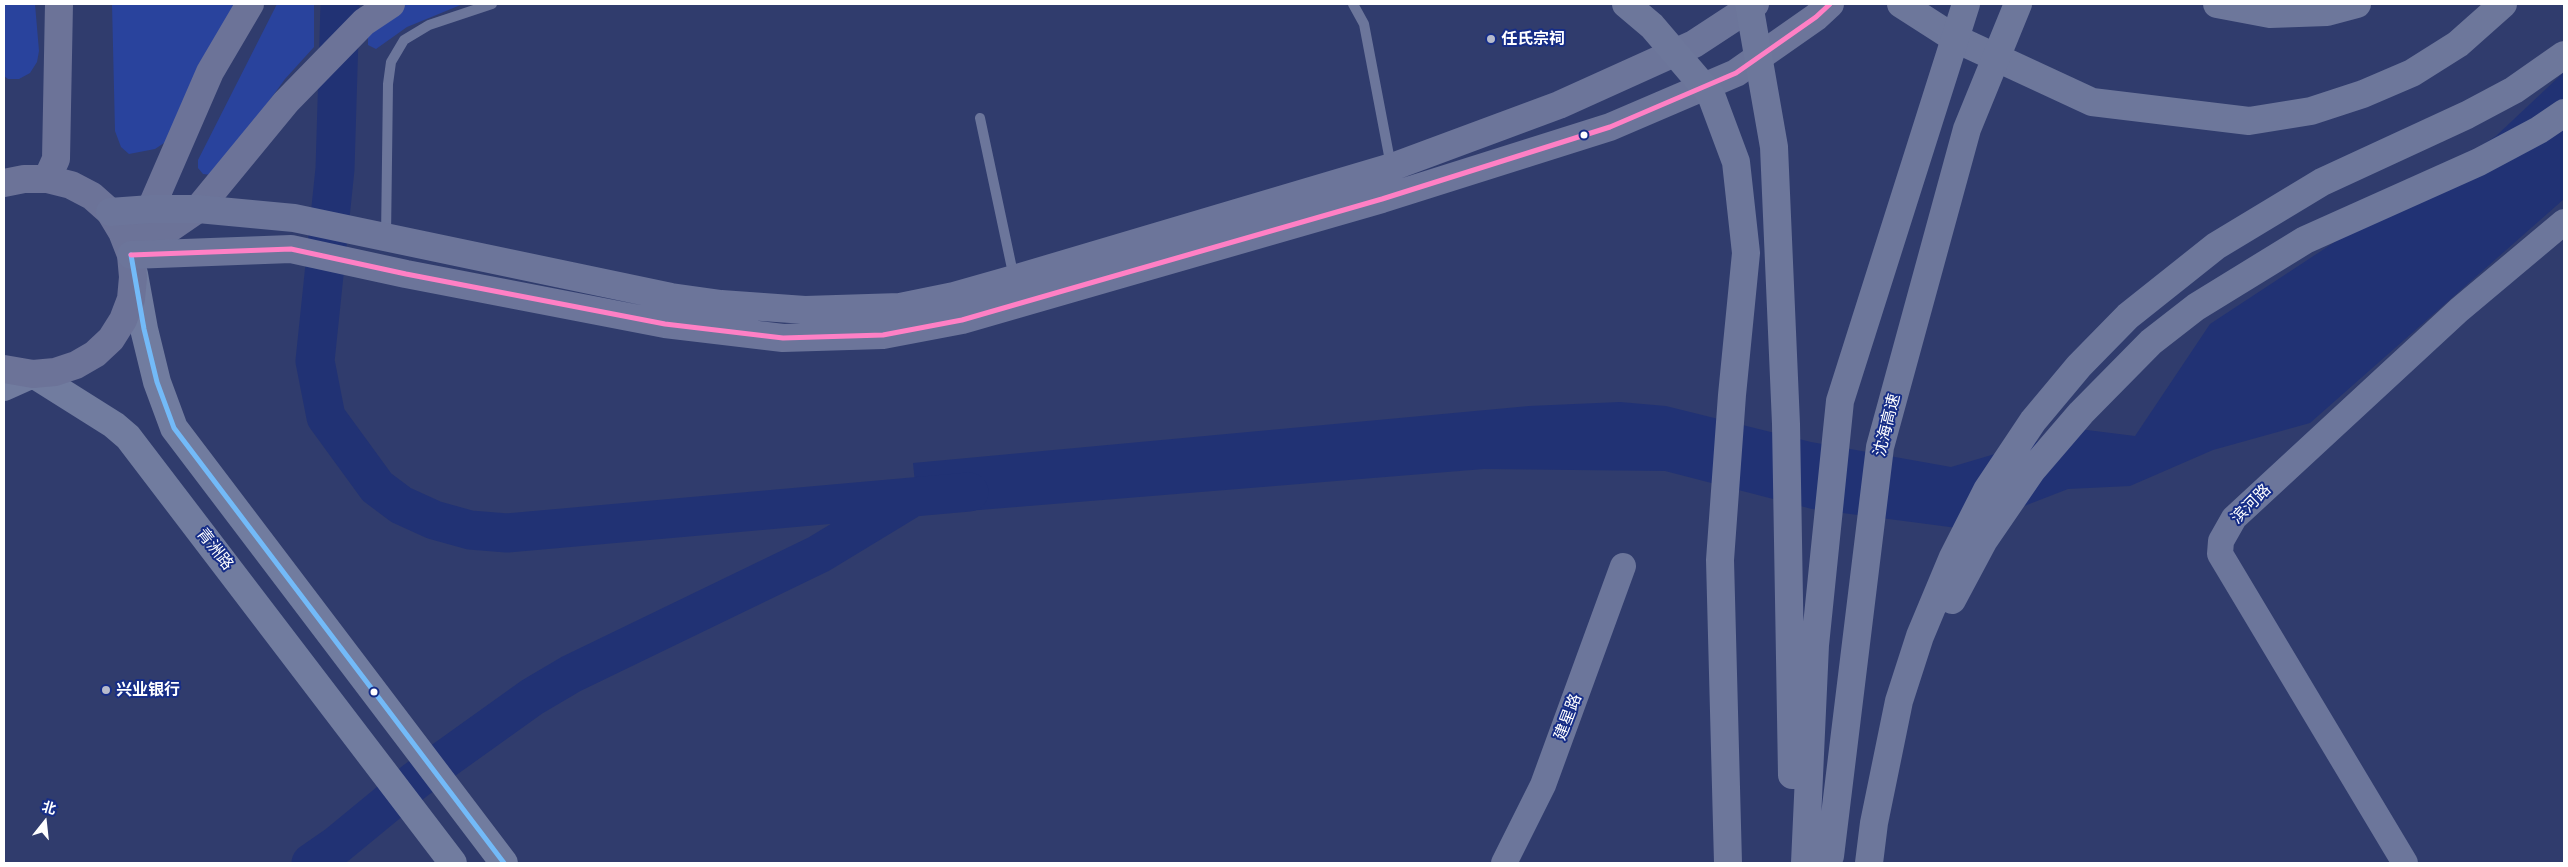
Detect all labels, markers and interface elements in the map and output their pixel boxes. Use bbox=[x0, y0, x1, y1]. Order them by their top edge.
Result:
place label: 任氏宗祠 bbox=[1501, 29, 1565, 49]
marker: 任氏宗祠 bbox=[1485, 33, 1497, 45]
unlabelled marker bbox=[1579, 130, 1589, 140]
street label: 沈海高速 bbox=[1870, 392, 1904, 458]
street label: 滨河路 bbox=[2227, 480, 2275, 528]
street label: 青洲路 bbox=[193, 524, 237, 574]
place label: 兴业银行 bbox=[116, 680, 180, 700]
marker: 兴业银行 bbox=[100, 684, 112, 696]
unlabelled marker bbox=[369, 687, 379, 697]
street label: 建星路 bbox=[1550, 691, 1586, 743]
north arrow bbox=[20, 797, 70, 847]
text: 北 bbox=[40, 798, 58, 817]

